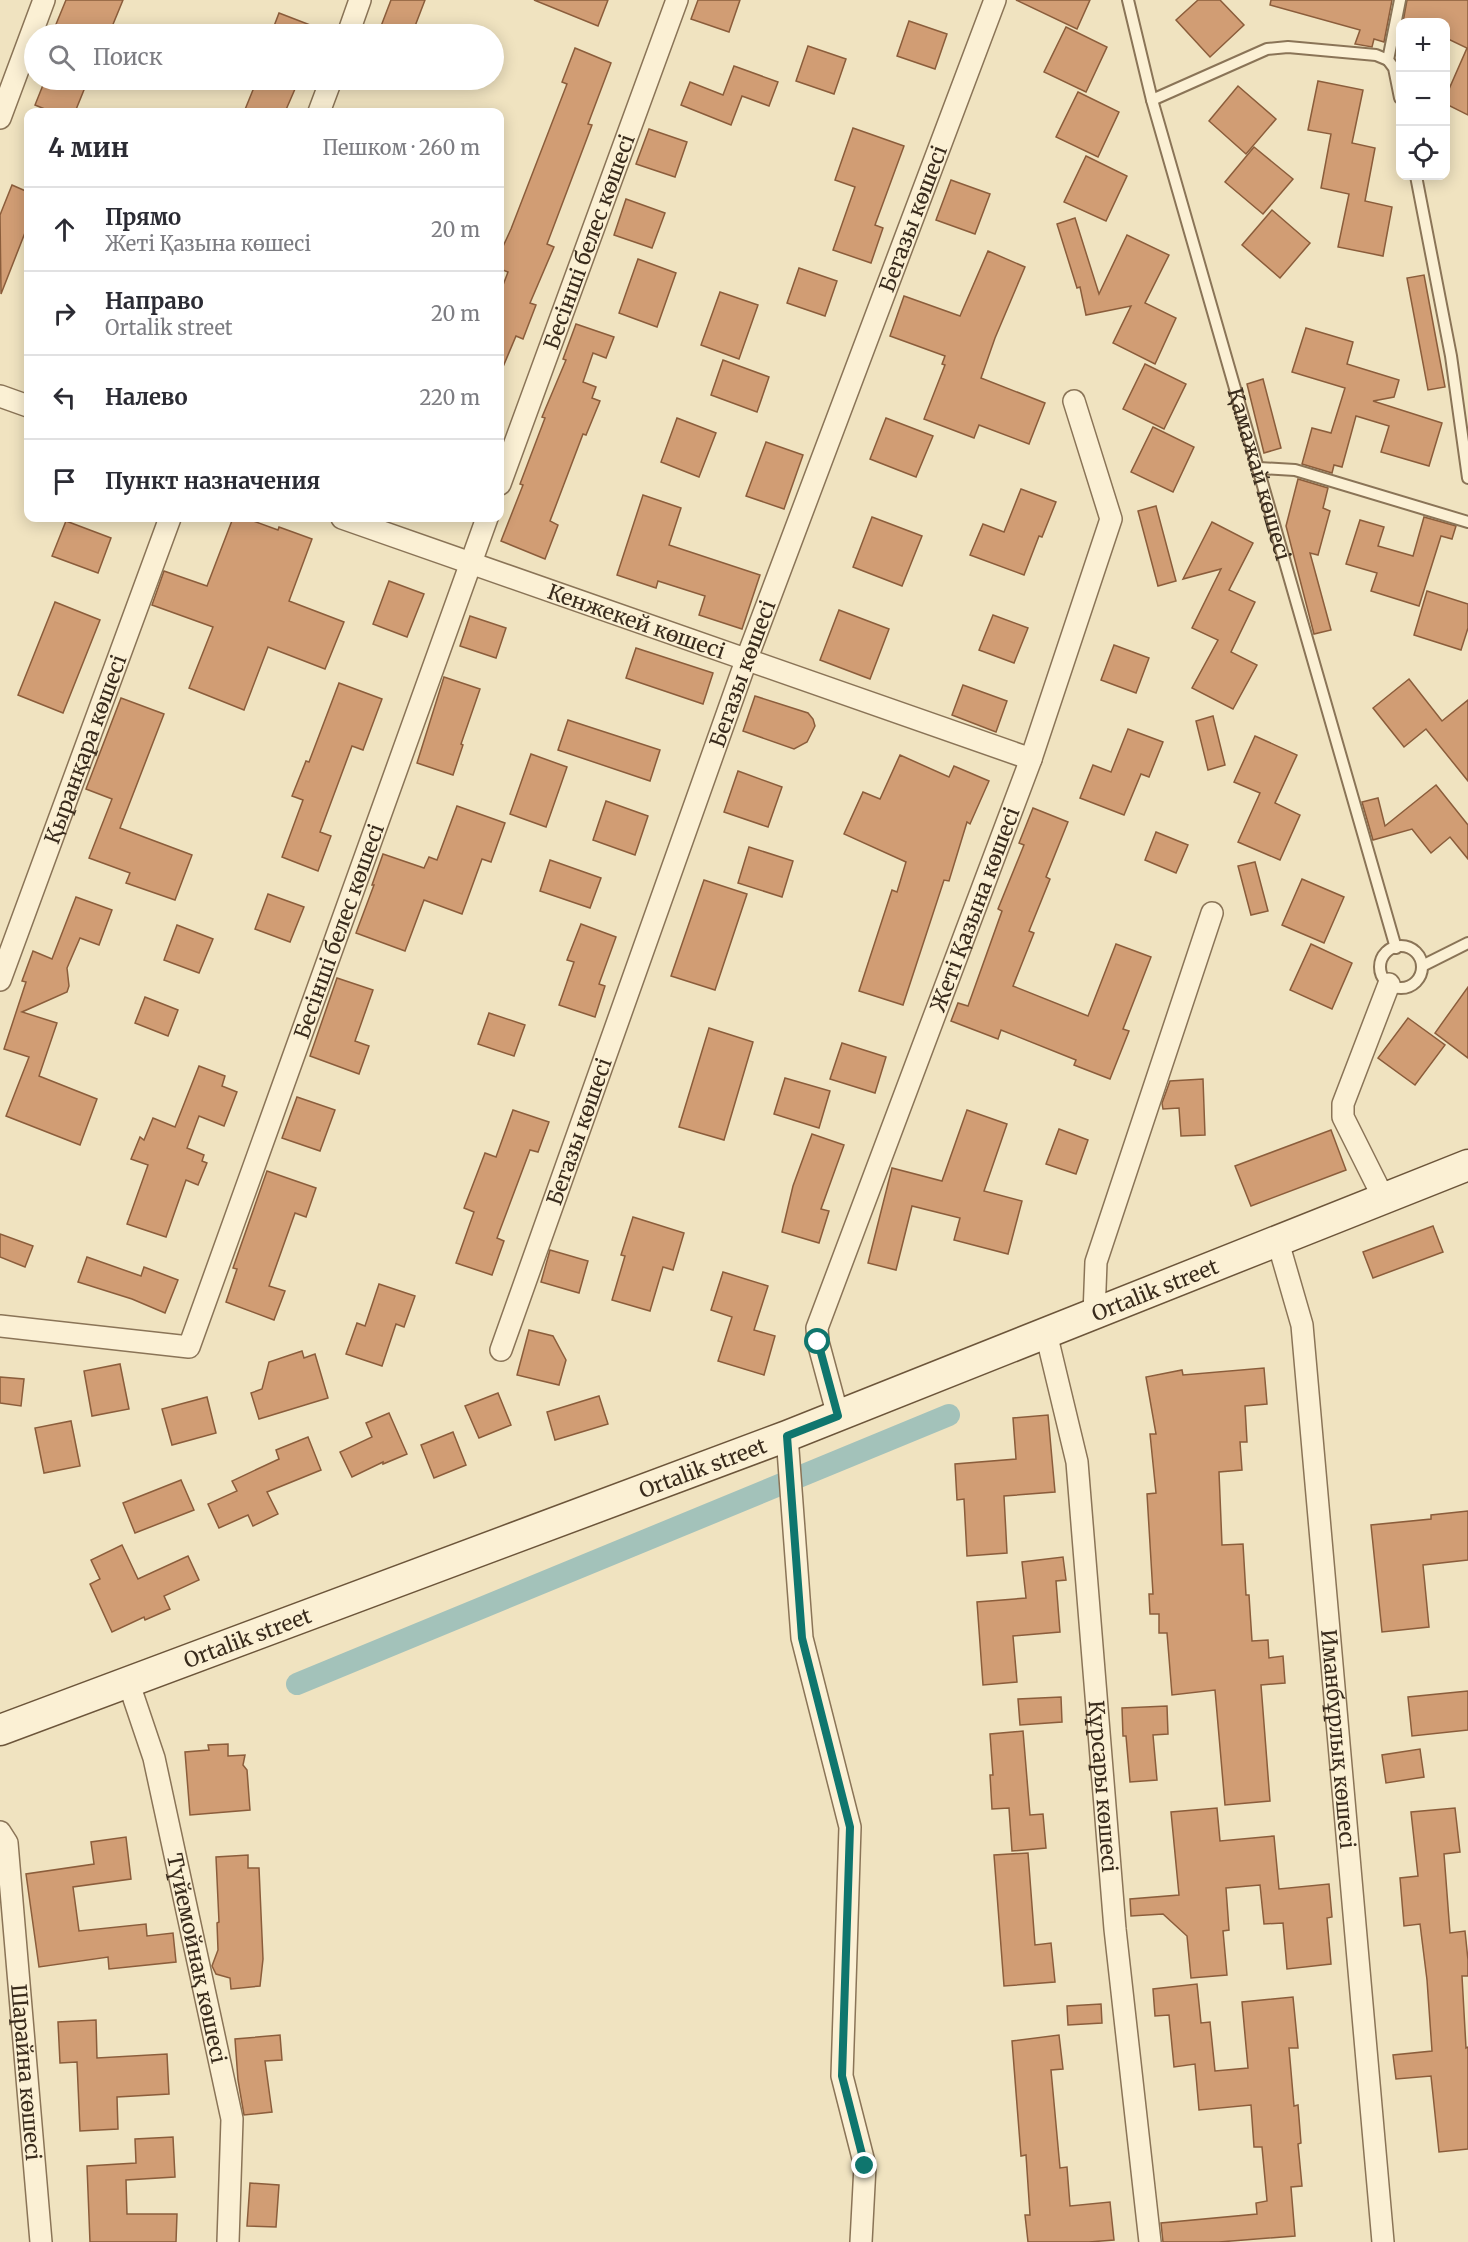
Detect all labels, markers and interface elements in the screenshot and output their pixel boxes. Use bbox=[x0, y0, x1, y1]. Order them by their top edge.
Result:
map controls bbox=[1396, 18, 1450, 180]
button: + bbox=[1396, 18, 1450, 72]
search box bbox=[24, 24, 504, 90]
icon: search bbox=[45, 41, 78, 74]
text: Поиск bbox=[93, 43, 163, 71]
button: − bbox=[1396, 72, 1450, 126]
button: locate bbox=[1396, 126, 1450, 180]
street label: Бесінші белес көшесі bbox=[537, 130, 640, 353]
text: 4 мин bbox=[48, 131, 129, 164]
text: Пешком · 260 m bbox=[323, 135, 480, 160]
street label: Бегазы көшесі bbox=[873, 141, 953, 296]
text: Прямо bbox=[105, 203, 181, 231]
icon: ahead bbox=[48, 213, 81, 246]
text: 20 m bbox=[431, 217, 480, 242]
text: Жеті Қазына көшесі bbox=[105, 231, 311, 256]
text: Направо bbox=[105, 287, 204, 315]
icon: right bbox=[48, 297, 81, 330]
text: 20 m bbox=[431, 301, 480, 326]
text: Ortalik street bbox=[105, 315, 233, 340]
icon: left bbox=[48, 381, 81, 414]
text: Налево bbox=[105, 383, 188, 411]
text: 220 m bbox=[420, 385, 480, 410]
street label: Қамажай көшесі bbox=[1222, 385, 1297, 563]
icon: arrive bbox=[48, 465, 81, 498]
text: Пункт назначения bbox=[105, 467, 320, 495]
street label: Кенжекей көшесі bbox=[544, 578, 729, 665]
street label: Бегазы көшесі bbox=[703, 596, 781, 751]
street label: Қыранқара көшесі bbox=[38, 651, 132, 847]
street label: Жеті Қазына көшесі bbox=[924, 803, 1025, 1015]
street label: Бесінші белес көшесі bbox=[287, 820, 390, 1042]
street label: Бегазы көшесі bbox=[540, 1054, 617, 1209]
street label: Ortalik street bbox=[1088, 1252, 1222, 1327]
route start bbox=[804, 1328, 830, 1354]
street label: Ortalik street bbox=[635, 1431, 770, 1504]
street label: Ortalik street bbox=[180, 1602, 315, 1674]
street label: Иманбұрлық көшесі bbox=[1315, 1628, 1362, 1850]
street label: Құрсары көшесі bbox=[1083, 1699, 1124, 1873]
street label: Түйемойнақ көшесі bbox=[161, 1851, 233, 2066]
street label: Шарайна көшесі bbox=[6, 1983, 48, 2162]
route end bbox=[851, 2152, 877, 2178]

